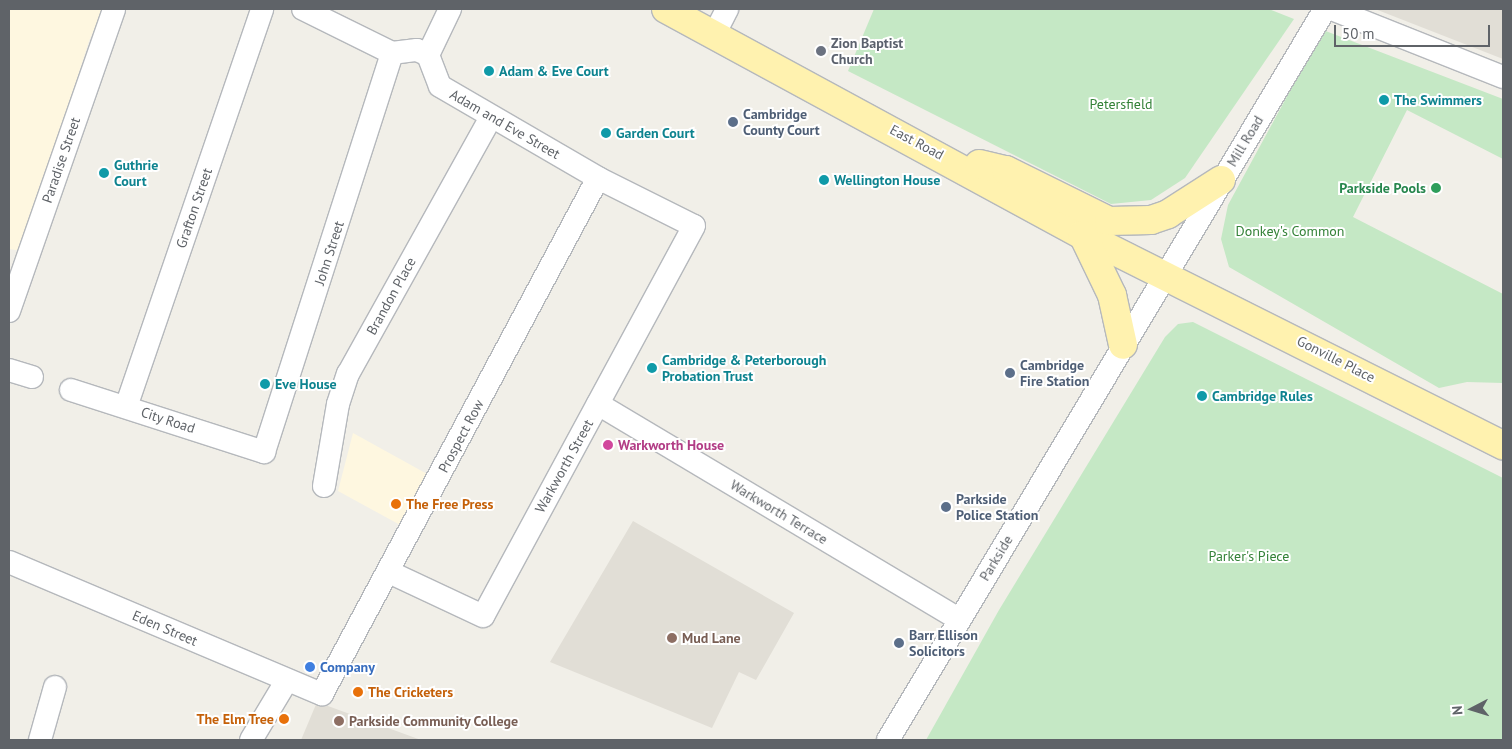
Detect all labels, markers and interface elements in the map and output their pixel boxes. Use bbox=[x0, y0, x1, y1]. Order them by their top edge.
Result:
scale bar bbox=[1337, 15, 1493, 47]
text: 50 m bbox=[1342, 24, 1375, 43]
place label: Zion Baptist Church bbox=[831, 35, 903, 68]
marker: Zion Baptist Church bbox=[815, 45, 827, 57]
place label: Adam & Eve Court bbox=[499, 63, 609, 79]
marker: Adam & Eve Court bbox=[483, 65, 495, 77]
street label: Adam and Eve Street bbox=[447, 86, 563, 162]
place label: The Swimmers bbox=[1394, 92, 1482, 108]
marker: The Swimmers bbox=[1378, 94, 1390, 106]
park label: Petersfield bbox=[1089, 96, 1153, 112]
place label: Cambridge County Court bbox=[743, 106, 820, 138]
street label: Mill Road bbox=[1223, 113, 1267, 169]
street label: Paradise Street bbox=[38, 115, 84, 205]
marker: Cambridge County Court bbox=[727, 116, 739, 128]
street label: East Road bbox=[887, 121, 947, 163]
place label: Garden Court bbox=[616, 125, 695, 141]
marker: Garden Court bbox=[600, 127, 612, 139]
place label: Guthrie Court bbox=[114, 157, 158, 190]
street label: Grafton Street bbox=[172, 166, 216, 250]
marker: Guthrie Court bbox=[98, 167, 110, 179]
place label: Wellington House bbox=[834, 172, 940, 188]
marker: Wellington House bbox=[818, 174, 830, 186]
place label: Parkside Pools bbox=[1339, 180, 1426, 196]
marker: Parkside Pools bbox=[1430, 182, 1442, 194]
street label: John Street bbox=[311, 219, 347, 287]
park label: Donkey's Common bbox=[1236, 223, 1344, 239]
street label: Brandon Place bbox=[363, 254, 419, 338]
street label: Gonville Place bbox=[1294, 332, 1378, 386]
place label: Cambridge & Peterborough Probation Trust bbox=[662, 352, 826, 384]
place label: Cambridge Fire Station bbox=[1020, 357, 1089, 390]
marker: Cambridge & Peterborough Probation Trust bbox=[646, 362, 658, 374]
marker: Cambridge Fire Station bbox=[1004, 367, 1016, 379]
place label: Eve House bbox=[275, 376, 337, 392]
marker: Eve House bbox=[259, 378, 271, 390]
place label: Cambridge Rules bbox=[1212, 388, 1313, 404]
marker: Cambridge Rules bbox=[1196, 390, 1208, 402]
street label: Prospect Row bbox=[435, 397, 487, 475]
street label: City Road bbox=[139, 403, 197, 437]
street label: Warkworth Street bbox=[531, 416, 597, 516]
place label: Warkworth House bbox=[618, 437, 724, 453]
marker: Warkworth House bbox=[602, 439, 614, 451]
street label: Warkworth Terrace bbox=[727, 476, 831, 548]
place label: Parkside Police Station bbox=[956, 491, 1038, 524]
place label: The Free Press bbox=[406, 496, 493, 512]
marker: The Free Press bbox=[390, 498, 402, 510]
marker: Parkside Police Station bbox=[940, 501, 952, 513]
street label: Parkside bbox=[976, 532, 1016, 584]
park label: Parker's Piece bbox=[1209, 548, 1289, 564]
street label: Eden Street bbox=[130, 607, 200, 649]
place label: Barr Ellison Solicitors bbox=[909, 627, 978, 660]
place label: Mud Lane bbox=[682, 630, 741, 646]
marker: Mud Lane bbox=[666, 632, 678, 644]
marker: Barr Ellison Solicitors bbox=[893, 637, 905, 649]
place label: Company bbox=[320, 659, 375, 675]
marker: Company bbox=[304, 661, 316, 673]
place label: The Cricketers bbox=[368, 684, 453, 700]
north arrow bbox=[1447, 684, 1497, 734]
marker: The Cricketers bbox=[352, 686, 364, 698]
text: N bbox=[1448, 705, 1466, 716]
place label: The Elm Tree bbox=[196, 711, 274, 727]
marker: The Elm Tree bbox=[278, 713, 290, 725]
place label: Parkside Community College bbox=[349, 713, 519, 729]
marker: Parkside Community College bbox=[333, 715, 345, 727]

